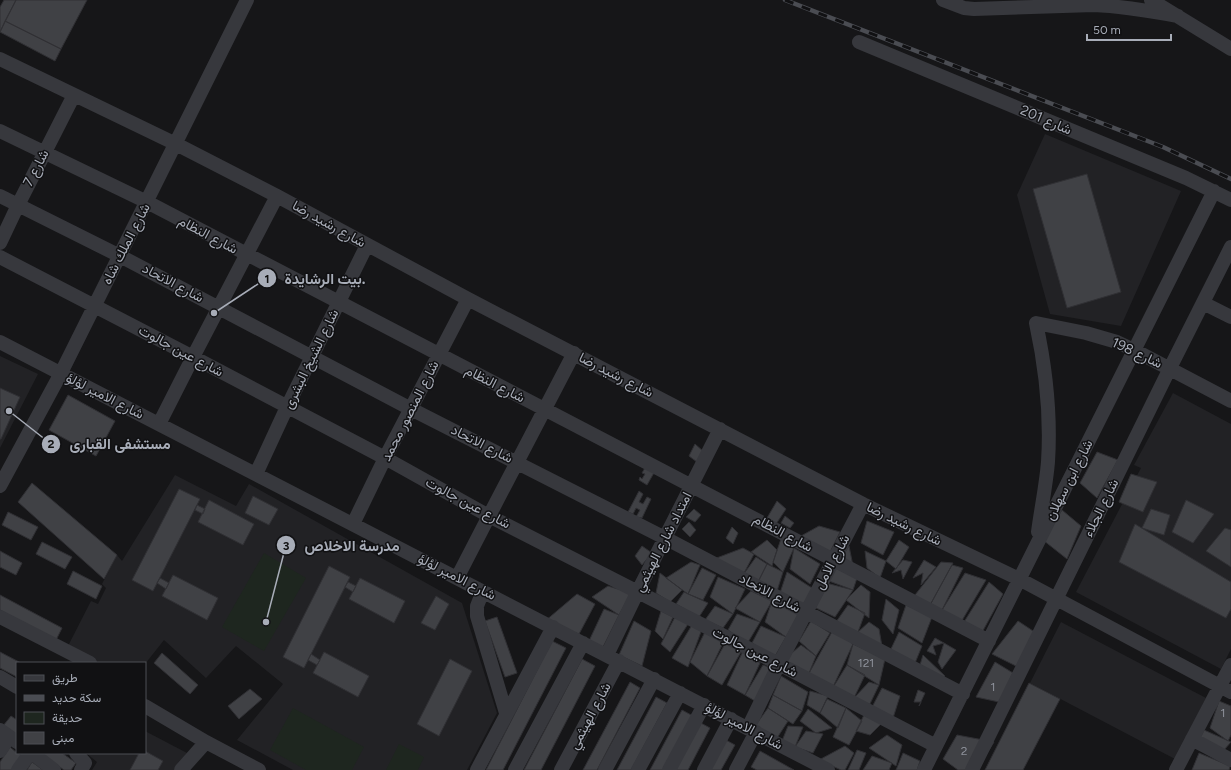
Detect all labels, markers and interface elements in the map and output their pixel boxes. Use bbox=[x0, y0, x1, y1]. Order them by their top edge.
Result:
scale bar bbox=[1087, 16, 1171, 42]
text: 50 m bbox=[1093, 23, 1121, 37]
street label: شارع 201 bbox=[1017, 102, 1074, 140]
street label: شارع 7 bbox=[20, 147, 54, 190]
street label: شارع رشيد رضا bbox=[288, 197, 369, 253]
street label: شارع الملك شاه bbox=[98, 201, 156, 288]
street label: شارع النظام bbox=[174, 212, 241, 260]
street label: شارع الاتحاد bbox=[138, 260, 207, 308]
callout: بيت الرشايدة. bbox=[257, 265, 374, 292]
text: بيت الرشايدة. bbox=[285, 270, 366, 288]
text: 1 bbox=[264, 272, 270, 286]
street label: شارع الشيخ البشرى bbox=[279, 306, 344, 413]
street label: شارع عين جالوت bbox=[135, 322, 226, 382]
street label: شارع 198 bbox=[1108, 334, 1165, 374]
street label: شارع رشيد رضا bbox=[575, 349, 656, 403]
street label: شارع المنصور محمد bbox=[377, 358, 444, 465]
street label: شارع النظام bbox=[461, 362, 528, 408]
street label: شارع الامير لؤلؤ bbox=[62, 369, 147, 425]
street label: شارع الاتحاد bbox=[447, 421, 516, 469]
callout: مستشفى القبارى bbox=[41, 430, 179, 457]
text: مستشفى القبارى bbox=[69, 435, 171, 453]
text: 2 bbox=[48, 437, 55, 451]
street label: شارع ابن سهلان bbox=[1041, 437, 1098, 524]
street label: شارع عين جالوت bbox=[422, 474, 513, 534]
street label: شارع الجلاء bbox=[1080, 476, 1124, 541]
street label: امتداد شارع الهيثمي bbox=[630, 489, 698, 596]
street label: شارع رشيد رضا bbox=[863, 499, 944, 551]
street label: شارع النظام bbox=[749, 510, 816, 558]
callout: مدرسة الاخلاص bbox=[276, 532, 408, 559]
street label: شارع الامل bbox=[810, 532, 855, 593]
text: مدرسة الاخلاص bbox=[304, 537, 400, 555]
text: 3 bbox=[283, 539, 290, 553]
street label: شارع الامير لؤلؤ bbox=[414, 550, 499, 606]
street label: شارع الاتحاد bbox=[735, 570, 804, 618]
street label: شارع عين جالوت bbox=[709, 623, 801, 683]
house number: 121 bbox=[858, 656, 874, 670]
legend bbox=[16, 662, 146, 754]
text: طريق bbox=[52, 671, 78, 686]
street label: شارع الهيثمي bbox=[565, 680, 617, 754]
house number: 1 bbox=[991, 680, 995, 694]
text: سكة حديد bbox=[52, 691, 101, 705]
street label: شارع الامير لؤلؤ bbox=[701, 698, 786, 755]
house number: 1 bbox=[1221, 706, 1225, 720]
text: حديقة bbox=[52, 711, 82, 725]
text: مبنى bbox=[52, 731, 74, 746]
house number: 2 bbox=[961, 744, 967, 758]

